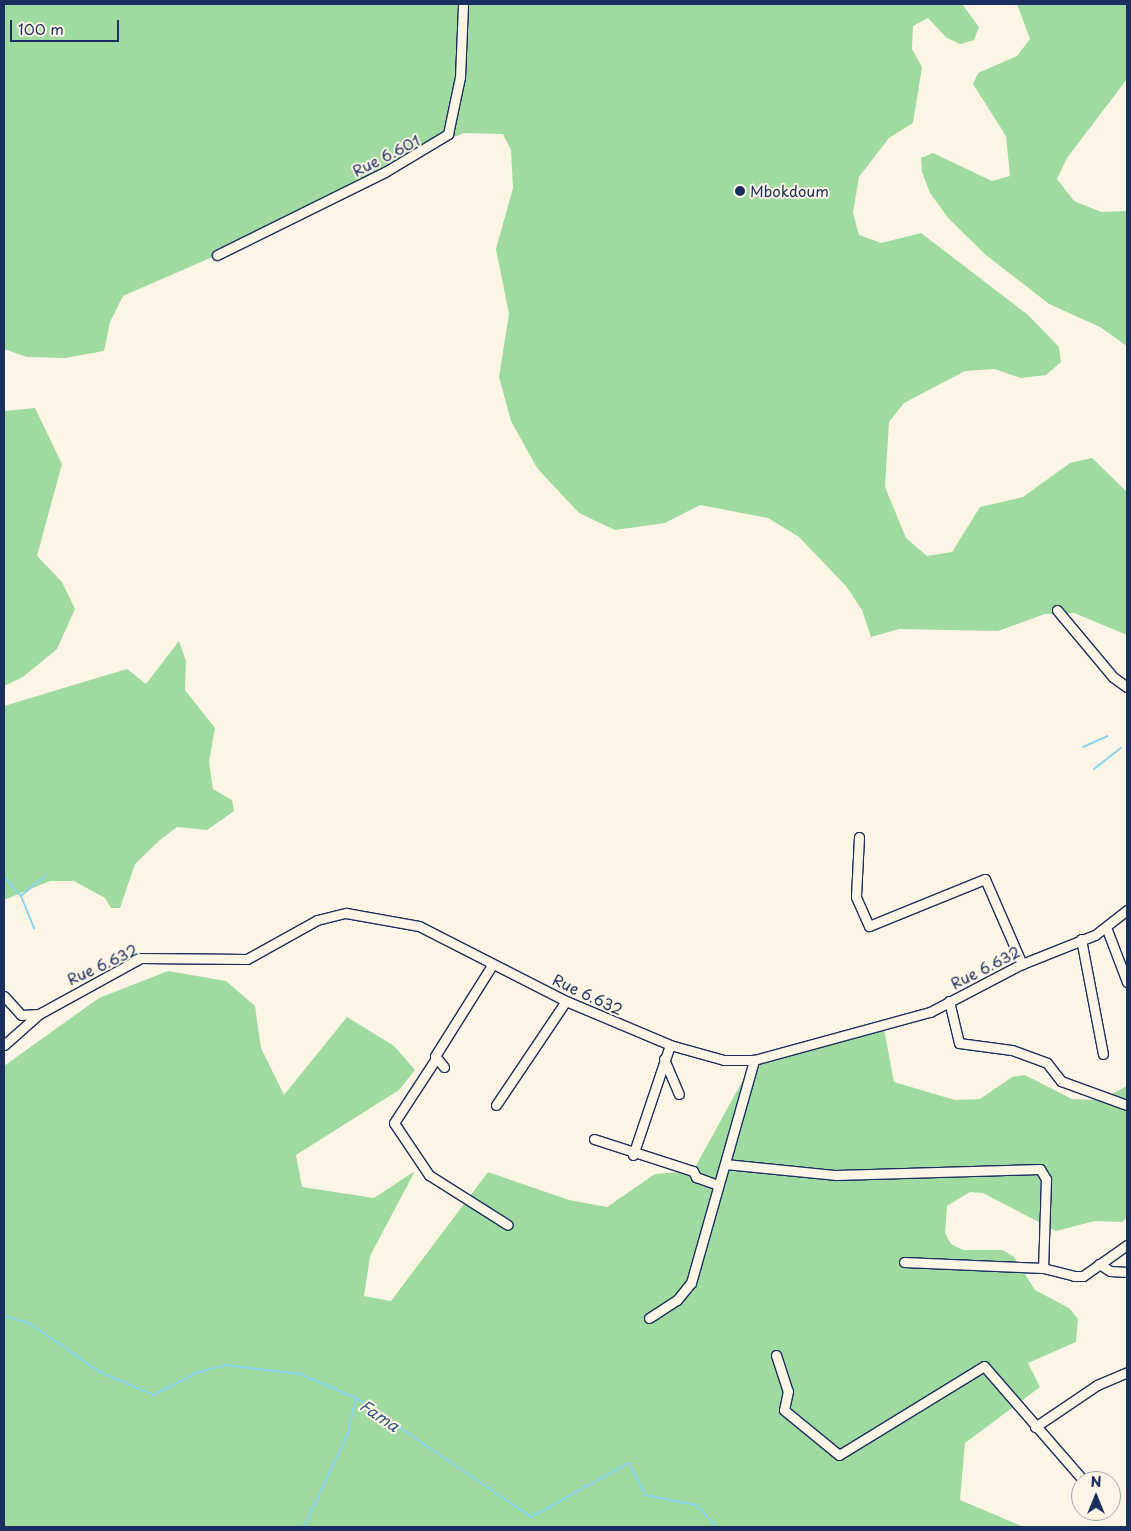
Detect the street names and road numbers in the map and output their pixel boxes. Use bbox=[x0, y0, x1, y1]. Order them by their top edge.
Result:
street label: Rue 6.601 bbox=[349, 130, 423, 180]
street label: Rue 6.632 bbox=[64, 940, 140, 988]
street label: Rue 6.632 bbox=[947, 942, 1023, 992]
street label: Rue 6.632 bbox=[550, 970, 626, 1018]

